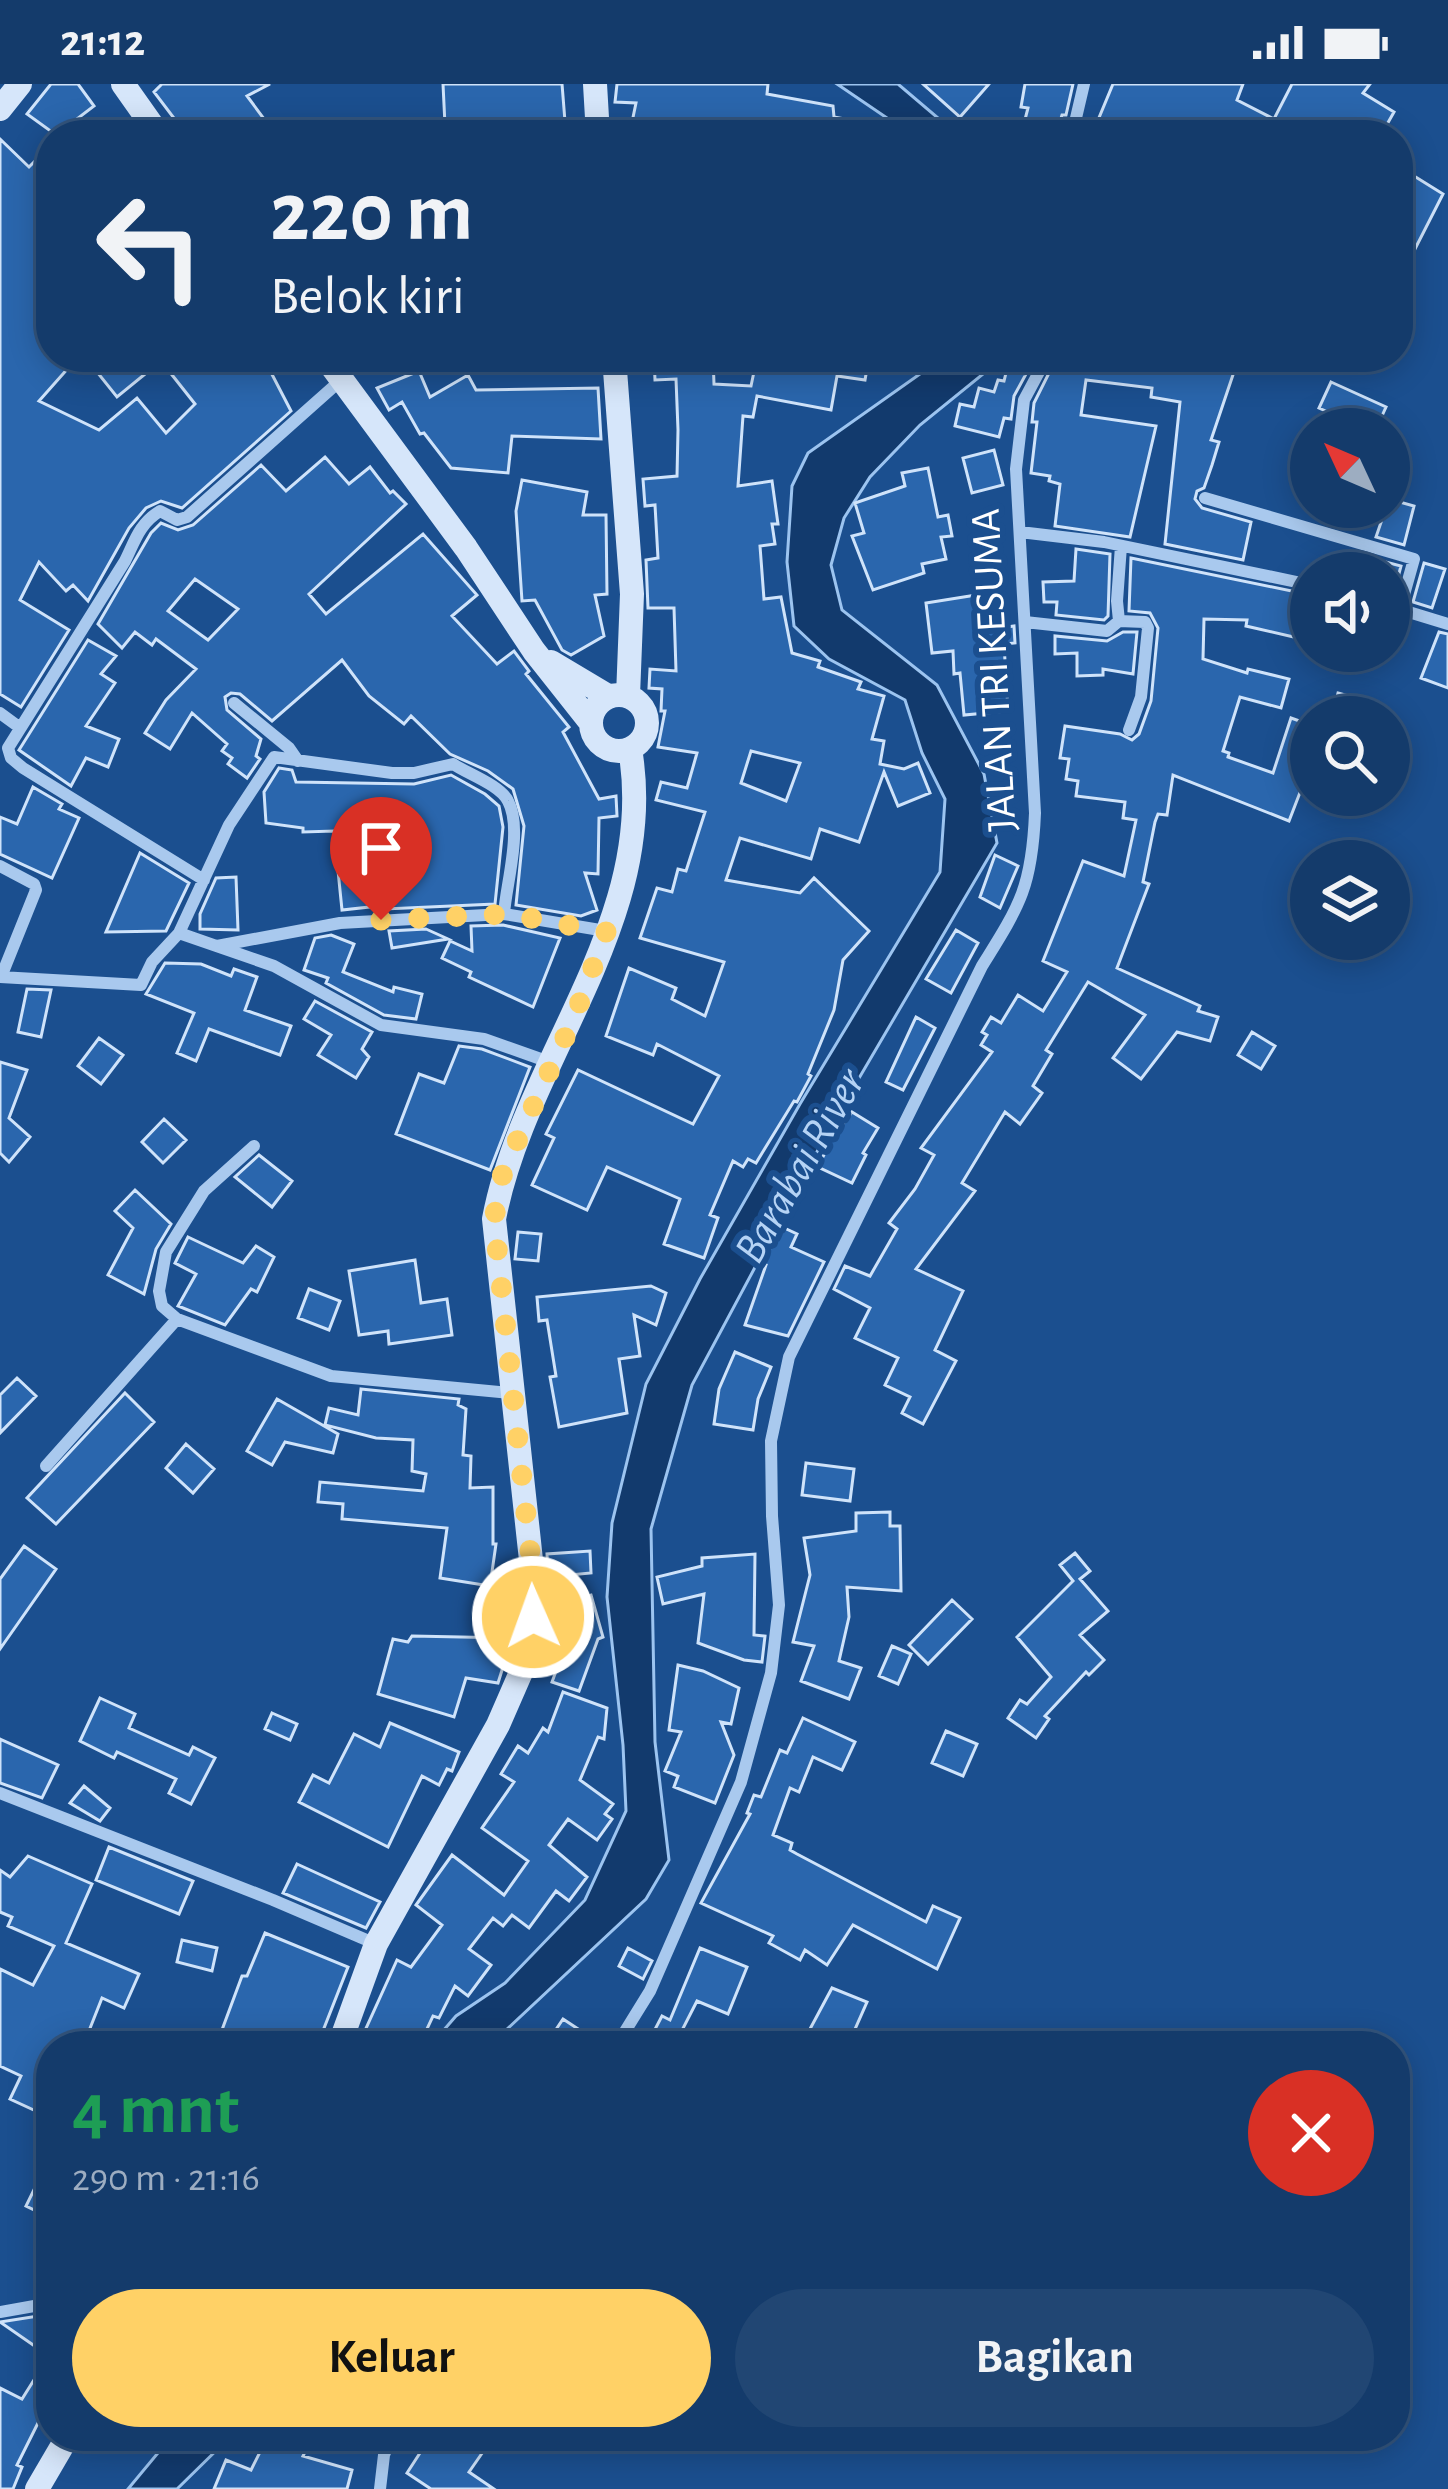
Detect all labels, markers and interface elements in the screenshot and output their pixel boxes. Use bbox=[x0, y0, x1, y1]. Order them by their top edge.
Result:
text: 21:12 bbox=[60, 19, 145, 64]
icon: left bbox=[72, 168, 228, 324]
text: 220 m bbox=[270, 172, 473, 256]
text: Belok kiri bbox=[270, 270, 465, 324]
north arrow bbox=[1290, 408, 1410, 528]
map controls bbox=[1290, 408, 1410, 960]
street label: JALAN TRI KESUMA bbox=[965, 507, 1023, 833]
button: sound bbox=[1290, 552, 1410, 672]
button: search bbox=[1290, 696, 1410, 816]
pin bbox=[330, 797, 432, 920]
icon: arrive bbox=[348, 815, 414, 881]
button: layers bbox=[1290, 840, 1410, 960]
water label: Barabai River bbox=[727, 1060, 874, 1271]
position arrow bbox=[470, 1554, 596, 1680]
button: close bbox=[1248, 2070, 1374, 2196]
text: 4 mnt bbox=[72, 2074, 239, 2146]
text: 290 m · 21:16 bbox=[72, 2159, 260, 2198]
button: Keluar bbox=[72, 2289, 711, 2427]
button: Bagikan bbox=[735, 2289, 1374, 2427]

